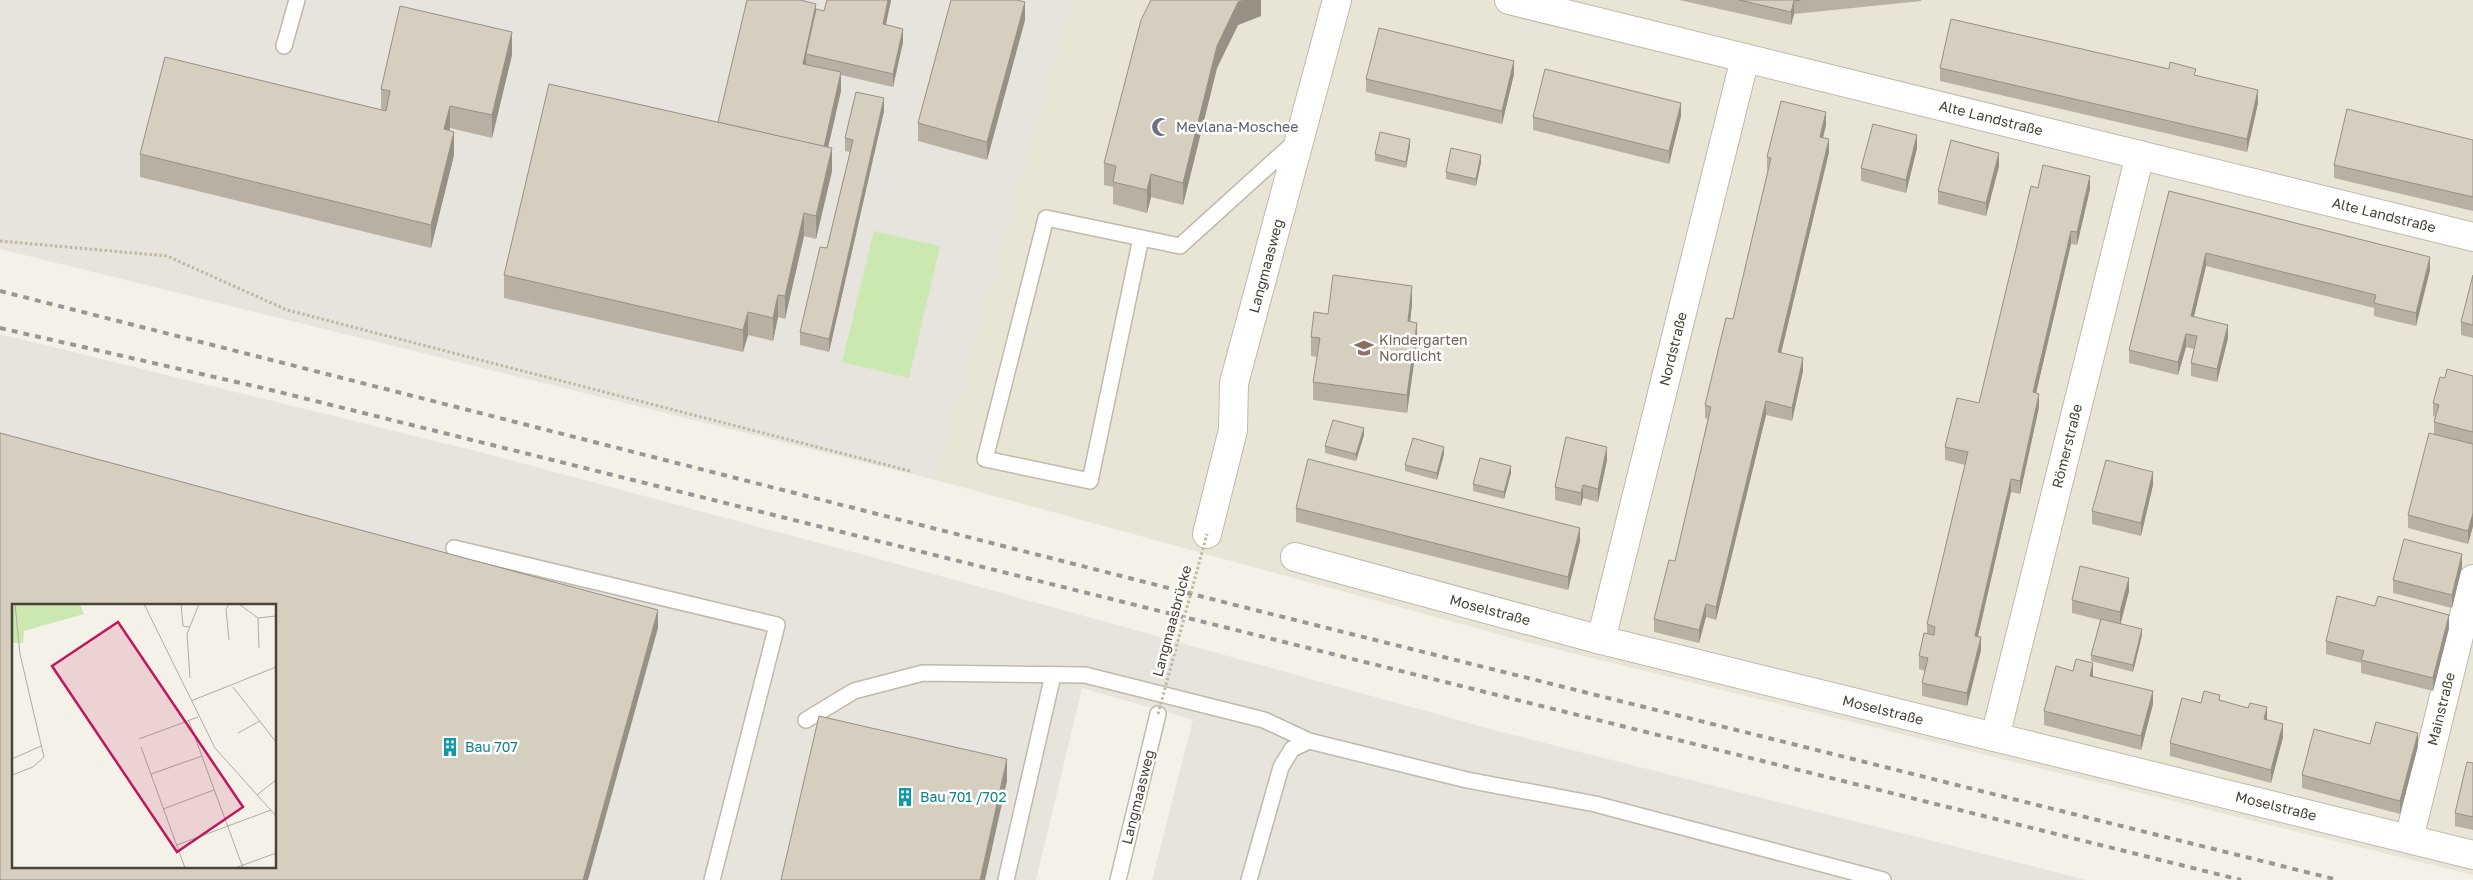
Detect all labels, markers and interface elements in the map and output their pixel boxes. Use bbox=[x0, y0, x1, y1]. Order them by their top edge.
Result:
street label: Alte Landstraße bbox=[1938, 96, 2045, 139]
mosque icon: Mevlana-Moschee bbox=[1150, 116, 1172, 138]
place label: Mevlana-Moschee bbox=[1176, 118, 1298, 135]
street label: Alte Landstraße bbox=[2331, 193, 2438, 236]
street label: Langmaasweg bbox=[1245, 217, 1286, 315]
street label: Nordstraße bbox=[1655, 310, 1690, 388]
place label: Kindergarten Nordlicht bbox=[1379, 331, 1468, 364]
school or university icon: Kindergarten Nordlicht bbox=[1353, 337, 1375, 359]
street label: Römerstraße bbox=[2048, 402, 2085, 490]
street label: Langmaasbrücke bbox=[1148, 563, 1195, 679]
street label: Moselstraße bbox=[1448, 591, 1532, 628]
inset map bbox=[12, 604, 276, 868]
street label: Mainstraße bbox=[2423, 671, 2458, 747]
street label: Moselstraße bbox=[1841, 691, 1925, 728]
building icon: Bau 707 bbox=[439, 736, 461, 758]
place label: Bau 707 bbox=[465, 738, 518, 755]
street label: Langmaasweg bbox=[1118, 748, 1157, 846]
building icon: Bau 701 /702 bbox=[894, 786, 916, 808]
street label: Moselstraße bbox=[2234, 787, 2318, 824]
place label: Bau 701 /702 bbox=[920, 788, 1007, 805]

